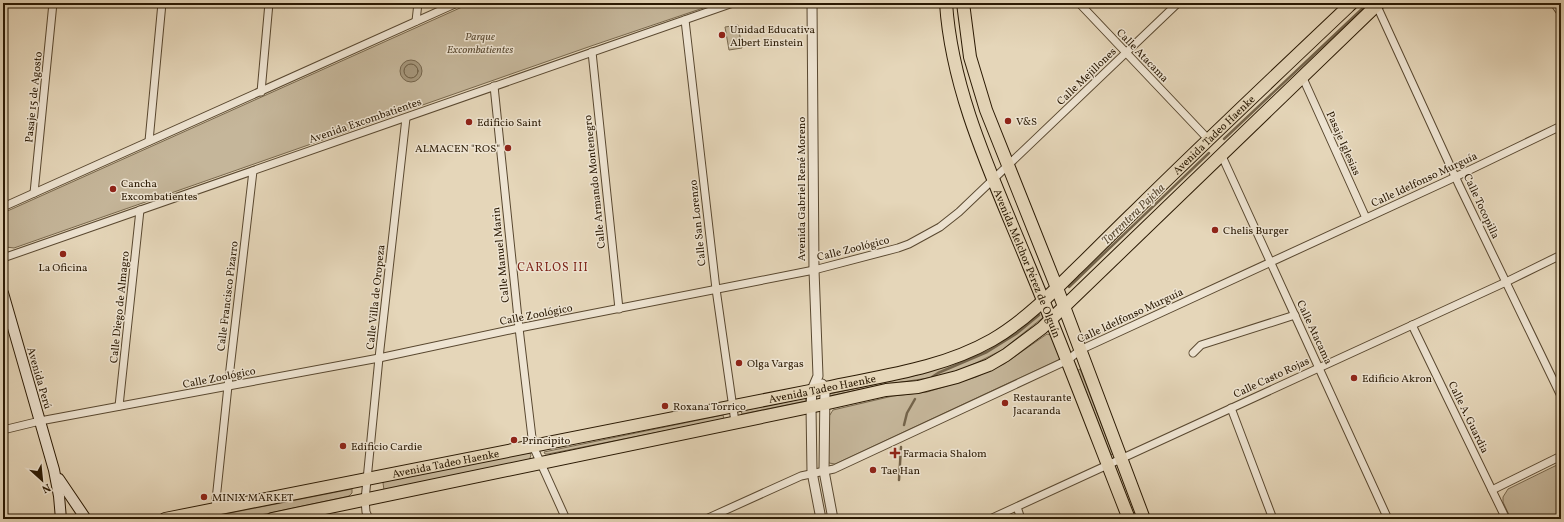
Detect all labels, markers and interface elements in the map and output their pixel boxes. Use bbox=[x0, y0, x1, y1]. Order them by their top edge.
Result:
place label: Unidad Educativa Albert Einstein bbox=[730, 23, 816, 51]
street label: Calle Atacama bbox=[1112, 26, 1172, 87]
park label: Parque Excombatientes bbox=[447, 30, 513, 58]
marker: Unidad Educativa Albert Einstein bbox=[717, 30, 727, 40]
street label: Calle Mejillones bbox=[1054, 45, 1120, 109]
street label: Pasaje 15 de Agosto bbox=[22, 51, 47, 143]
street label: Avenida Tadeo Haenke bbox=[1170, 93, 1259, 179]
street label: Avenida Excombatientes bbox=[307, 95, 424, 148]
street label: Pasaje Iglesias bbox=[1322, 109, 1364, 178]
street label: Calle Armando Montenegro bbox=[581, 114, 610, 249]
place label: V&S bbox=[1016, 115, 1037, 130]
place label: Edificio Saint bbox=[477, 116, 542, 131]
marker: V&S bbox=[1003, 116, 1013, 126]
marker: Edificio Saint bbox=[464, 117, 474, 127]
street label: Avenida Gabriel René Moreno bbox=[795, 117, 810, 261]
place label: ALMACEN "ROS" bbox=[415, 142, 500, 157]
marker: ALMACEN "ROS" bbox=[503, 143, 513, 153]
street label: Calle Idelfonso Murguía bbox=[1369, 149, 1481, 212]
street label: Calle Tocopilla bbox=[1459, 172, 1503, 242]
place label: Cancha Excombatientes bbox=[121, 177, 198, 205]
street label: Calle San Lorenzo bbox=[686, 179, 710, 267]
water label: Torrentera Pajcha bbox=[1099, 180, 1169, 249]
marker: Cancha Excombatientes bbox=[108, 184, 118, 194]
street label: Avenida Melchor Pérez de Olguín bbox=[989, 187, 1064, 341]
street label: Calle Manuel Marin bbox=[489, 206, 514, 303]
place label: Chelis Burger bbox=[1223, 224, 1289, 239]
marker: Chelis Burger bbox=[1210, 225, 1220, 235]
street label: Calle Zoológico bbox=[816, 233, 891, 266]
street label: Calle Francisco Pizarro bbox=[214, 240, 243, 352]
street label: Calle Villa de Oropeza bbox=[364, 243, 390, 350]
marker: La Oficina bbox=[58, 249, 68, 259]
street label: Calle Diego de Almagro bbox=[107, 250, 134, 364]
district label: CARLOS III bbox=[517, 260, 589, 276]
place label: La Oficina bbox=[38, 261, 88, 276]
street label: Calle Idelfonso Murguía bbox=[1075, 285, 1187, 348]
street label: Calle Atacama bbox=[1292, 298, 1335, 368]
street label: Calle Zoológico bbox=[499, 301, 574, 330]
street label: Avenida Perú bbox=[23, 346, 55, 411]
street label: Calle Casto Rojas bbox=[1231, 354, 1312, 403]
place label: Olga Vargas bbox=[747, 357, 804, 372]
marker: Olga Vargas bbox=[734, 358, 744, 368]
street label: Calle Zoológico bbox=[182, 364, 257, 393]
street label: Avenida Tadeo Haenke bbox=[768, 372, 877, 408]
place label: Edificio Akron bbox=[1362, 372, 1433, 387]
marker: Edificio Akron bbox=[1349, 373, 1359, 383]
street label: Calle A. Guardia bbox=[1444, 379, 1492, 457]
place label: Restaurante Jacaranda bbox=[1013, 391, 1071, 419]
marker: Restaurante Jacaranda bbox=[1000, 398, 1010, 408]
place label: Roxana Torrico bbox=[673, 400, 746, 415]
marker: Roxana Torrico bbox=[660, 401, 670, 411]
place label: Principito bbox=[522, 434, 570, 449]
marker: Principito bbox=[509, 435, 519, 445]
place label: Edificio Cardie bbox=[351, 440, 422, 455]
marker: Edificio Cardie bbox=[338, 441, 348, 451]
street label: Avenida Tadeo Haenke bbox=[391, 447, 501, 483]
place label: Farmacia Shalom bbox=[903, 447, 987, 462]
marker: Farmacia Shalom bbox=[890, 448, 900, 458]
north arrow bbox=[22, 460, 62, 500]
place label: Tae Han bbox=[881, 464, 920, 479]
marker: Tae Han bbox=[868, 465, 878, 475]
text: N bbox=[39, 479, 53, 496]
place label: MINIX MARKET bbox=[212, 491, 294, 506]
marker: MINIX MARKET bbox=[199, 492, 209, 502]

